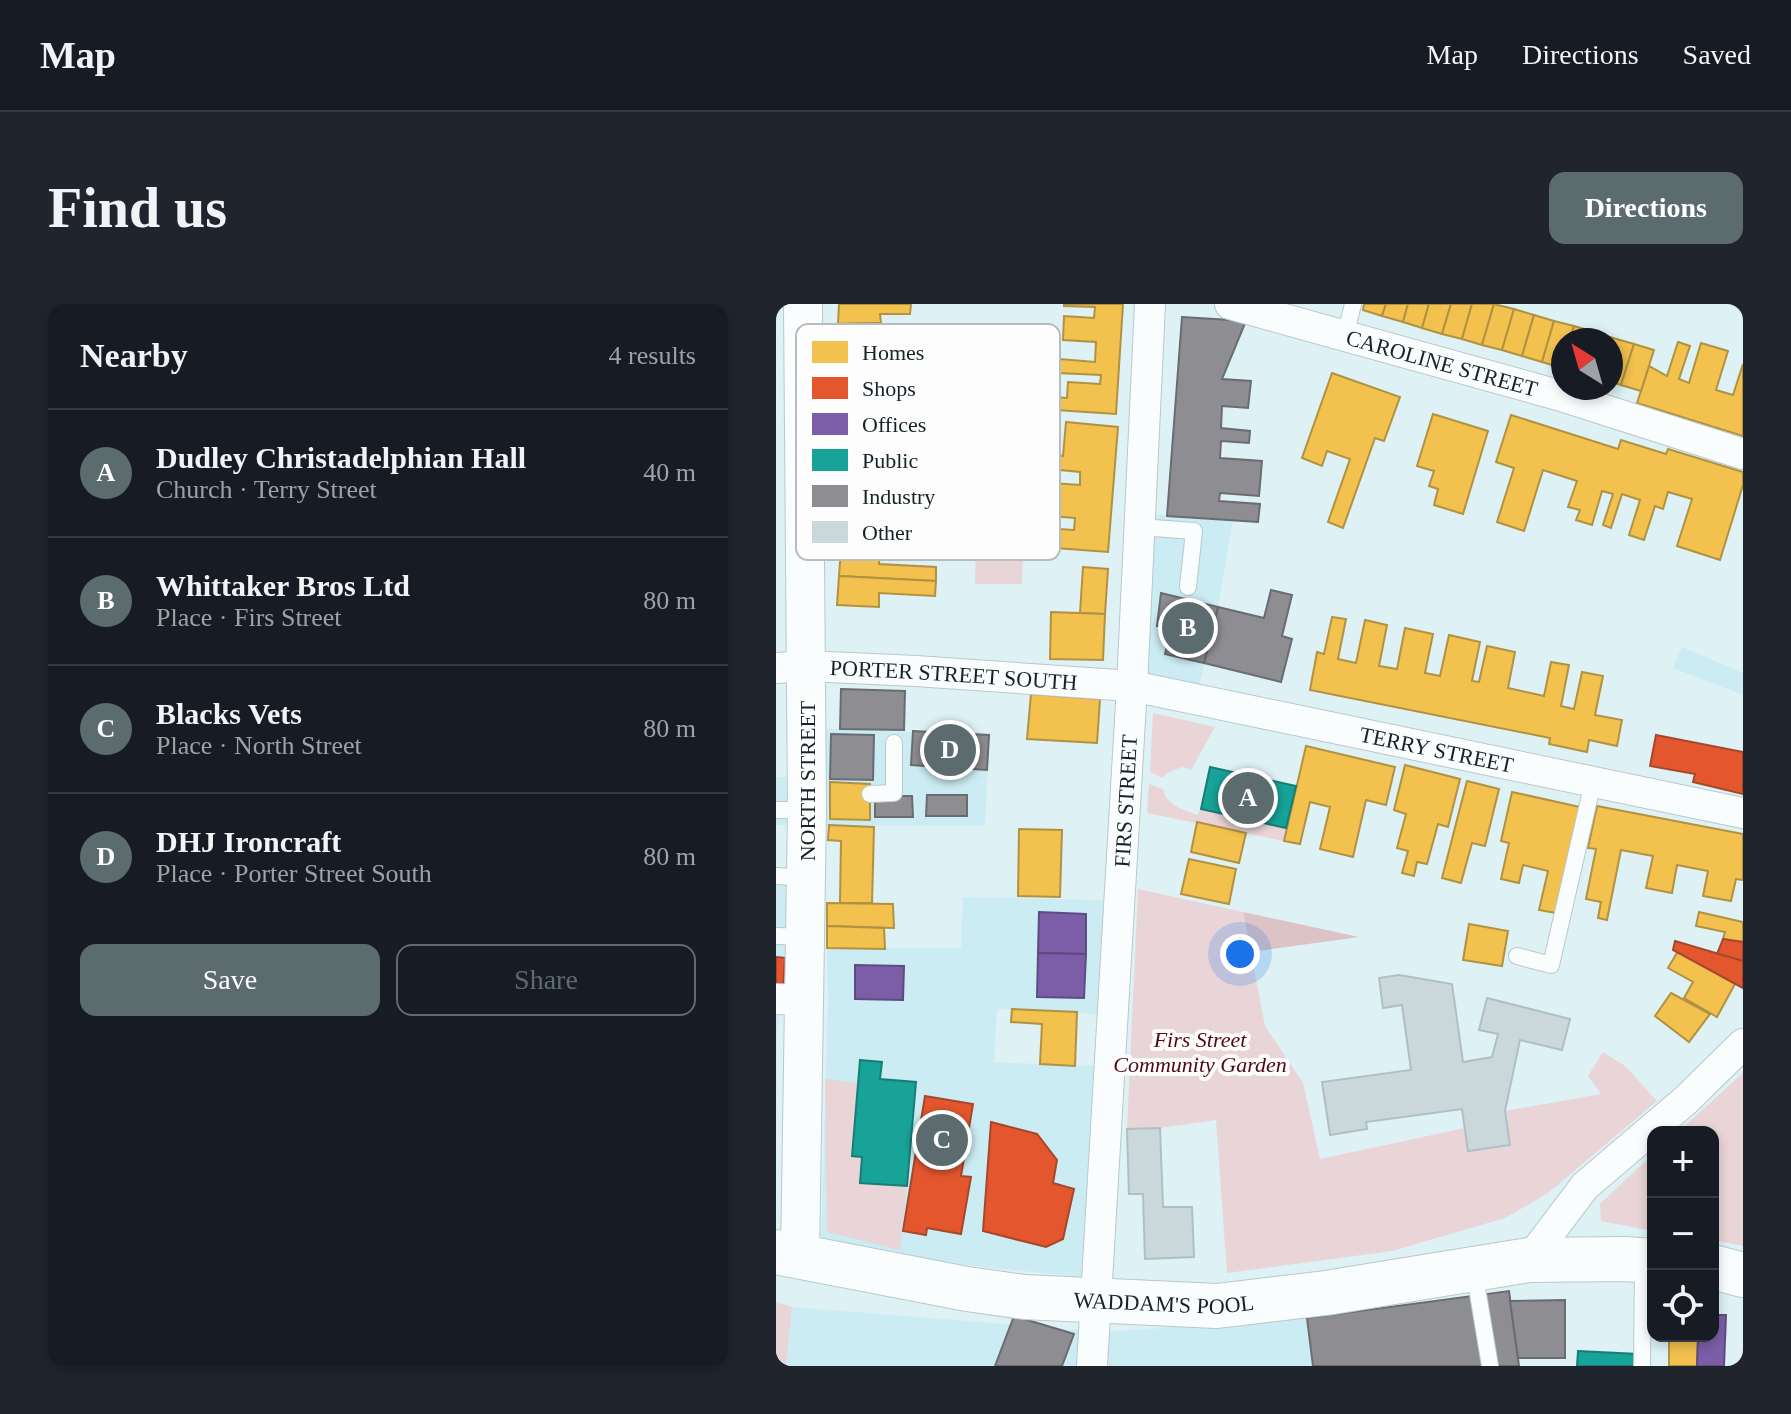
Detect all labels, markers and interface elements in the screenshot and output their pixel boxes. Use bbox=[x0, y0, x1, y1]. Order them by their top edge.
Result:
text: Map bbox=[40, 34, 116, 76]
text: Map bbox=[1427, 39, 1478, 70]
text: Directions bbox=[1522, 39, 1639, 70]
text: Saved bbox=[1683, 39, 1751, 70]
button: Directions bbox=[1549, 172, 1743, 244]
text: Find us bbox=[48, 177, 227, 239]
legend bbox=[796, 324, 1060, 560]
street label: CAROLINE STREET bbox=[1343, 325, 1541, 402]
north arrow bbox=[1551, 328, 1623, 400]
text: Nearby bbox=[80, 337, 188, 374]
text: Homes bbox=[862, 340, 924, 365]
text: 4 results bbox=[609, 341, 696, 370]
text: Shops bbox=[862, 376, 916, 401]
text: Offices bbox=[862, 412, 926, 437]
text: Dudley Christadelphian Hall bbox=[156, 441, 526, 474]
text: Public bbox=[862, 448, 918, 473]
text: A bbox=[97, 458, 115, 487]
text: 40 m bbox=[643, 458, 696, 487]
text: Church · Terry Street bbox=[156, 475, 377, 504]
text: Industry bbox=[862, 484, 935, 509]
text: Other bbox=[862, 520, 913, 545]
text: Whittaker Bros Ltd bbox=[156, 569, 410, 602]
text: B bbox=[97, 586, 115, 615]
text: 80 m bbox=[643, 586, 696, 615]
pin: B bbox=[1162, 598, 1214, 658]
text: Place · Firs Street bbox=[156, 603, 342, 632]
street label: PORTER STREET SOUTH bbox=[829, 655, 1078, 695]
text: Blacks Vets bbox=[156, 697, 302, 730]
street label: NORTH STREET bbox=[795, 700, 820, 861]
text: C bbox=[97, 714, 115, 743]
text: 80 m bbox=[643, 714, 696, 743]
pin: D bbox=[924, 720, 976, 780]
street label: TERRY STREET bbox=[1358, 722, 1516, 778]
text: Place · North Street bbox=[156, 731, 362, 760]
street label: FIRS STREET bbox=[1109, 733, 1142, 868]
pin: A bbox=[1222, 768, 1274, 828]
text: DHJ Ironcraft bbox=[156, 825, 341, 858]
text: D bbox=[97, 842, 115, 871]
text: 80 m bbox=[643, 842, 696, 871]
text: Place · Porter Street South bbox=[156, 859, 432, 888]
your location bbox=[1220, 934, 1260, 974]
button: Save bbox=[80, 944, 380, 1016]
button: Share bbox=[396, 944, 696, 1016]
park label: Firs Street Community Garden bbox=[1113, 1027, 1287, 1077]
pin: C bbox=[916, 1110, 968, 1170]
map controls bbox=[1647, 1126, 1719, 1342]
button: + bbox=[1647, 1126, 1719, 1198]
button: − bbox=[1647, 1198, 1719, 1270]
button: locate bbox=[1647, 1270, 1719, 1342]
street label: WADDAM'S POOL bbox=[1073, 1287, 1255, 1319]

